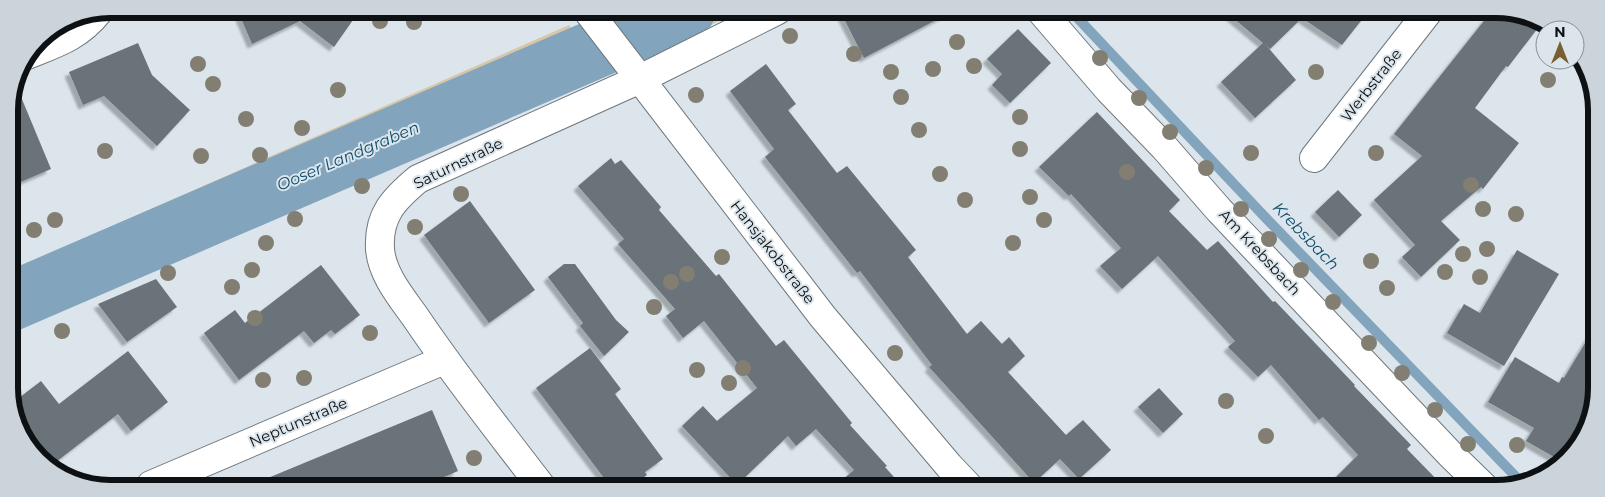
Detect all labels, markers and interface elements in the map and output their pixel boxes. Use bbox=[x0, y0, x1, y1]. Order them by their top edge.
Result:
north arrow bbox=[1535, 20, 1585, 70]
text: N bbox=[1554, 23, 1566, 41]
street label: Werbstraße bbox=[1337, 45, 1405, 125]
water label: Ooser Landgraben bbox=[274, 117, 422, 195]
street label: Saturnstraße bbox=[410, 133, 506, 193]
street label: Hansjakobstraße bbox=[727, 196, 819, 308]
water label: Krebsbach bbox=[1269, 198, 1343, 274]
street label: Am Krebsbach bbox=[1215, 205, 1305, 299]
street label: Neptunstraße bbox=[246, 393, 350, 451]

